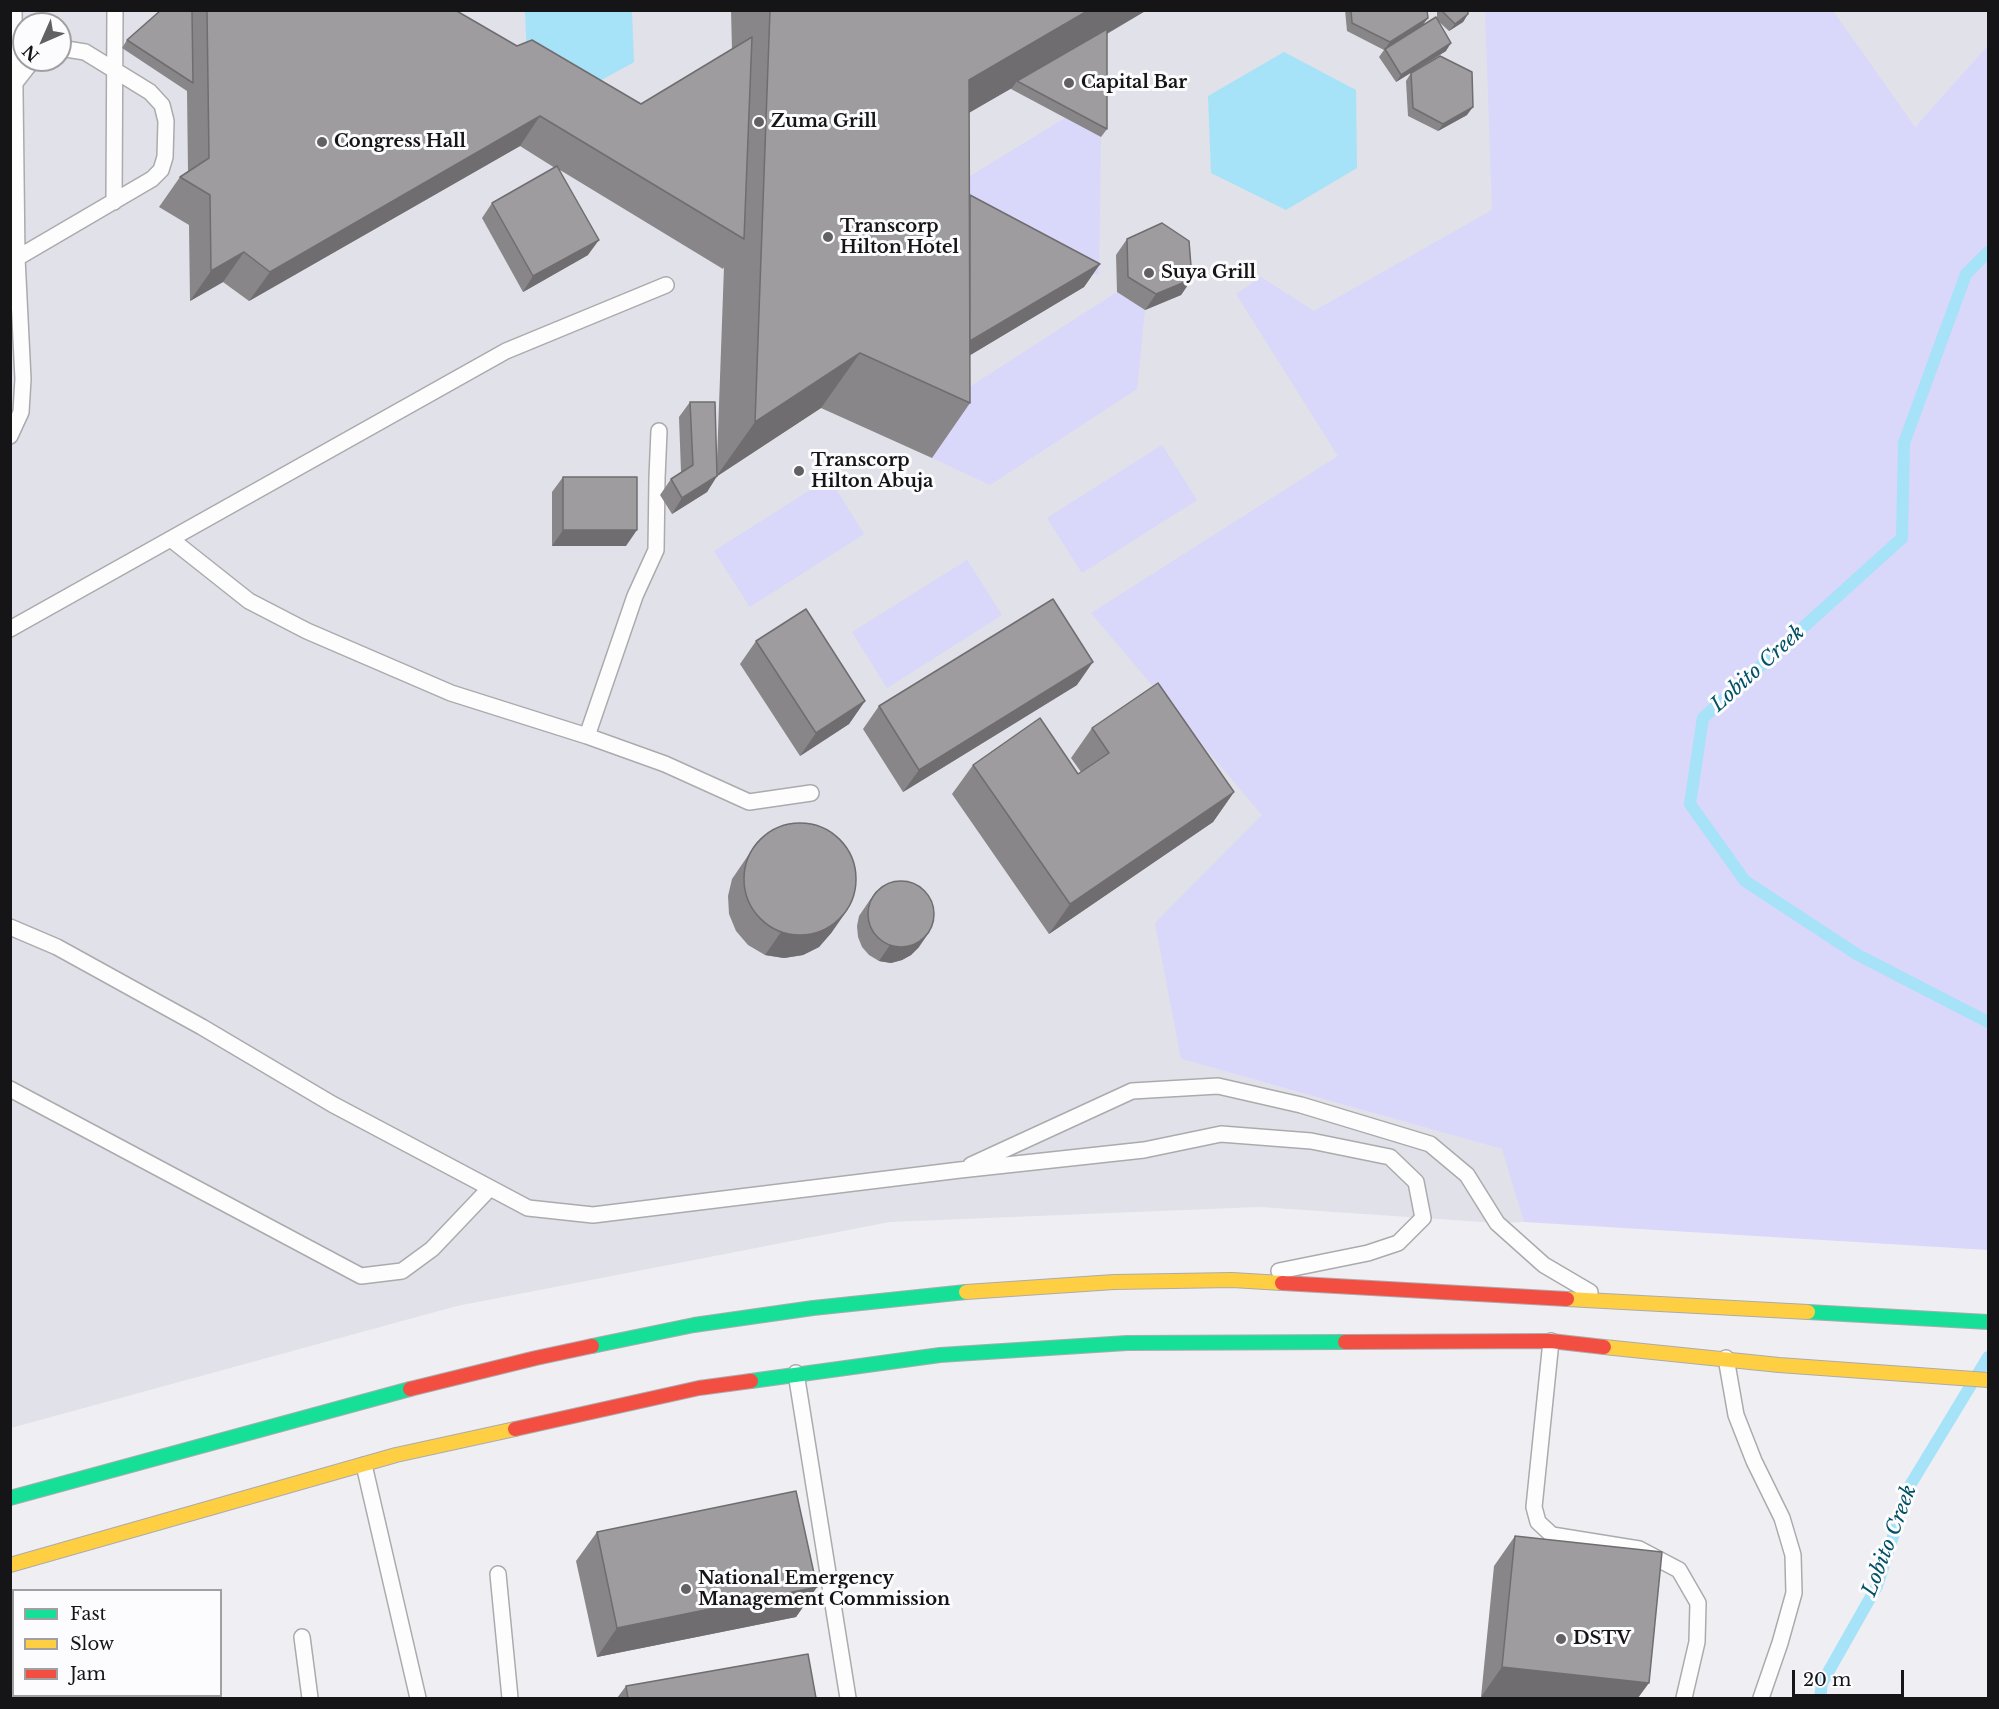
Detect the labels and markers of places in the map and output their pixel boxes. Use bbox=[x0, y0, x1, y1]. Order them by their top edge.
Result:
place label: Capital Bar bbox=[1081, 72, 1187, 94]
marker: Capital Bar bbox=[1062, 76, 1076, 90]
place label: Zuma Grill bbox=[771, 111, 877, 133]
marker: Zuma Grill bbox=[752, 115, 766, 129]
place label: Congress Hall bbox=[334, 131, 466, 153]
marker: Congress Hall bbox=[315, 135, 329, 149]
place label: Transcorp Hilton Hotel bbox=[840, 216, 959, 258]
marker: Transcorp Hilton Hotel bbox=[821, 230, 835, 244]
place label: Suya Grill bbox=[1161, 262, 1256, 284]
marker: Suya Grill bbox=[1142, 266, 1156, 280]
place label: Transcorp Hilton Abuja bbox=[811, 450, 933, 492]
marker: Transcorp Hilton Abuja bbox=[792, 464, 806, 478]
place label: National Emergency Management Commission bbox=[698, 1568, 950, 1610]
marker: National Emergency Management Commission bbox=[679, 1582, 693, 1596]
place label: DSTV bbox=[1573, 1628, 1631, 1650]
marker: DSTV bbox=[1554, 1632, 1568, 1646]

